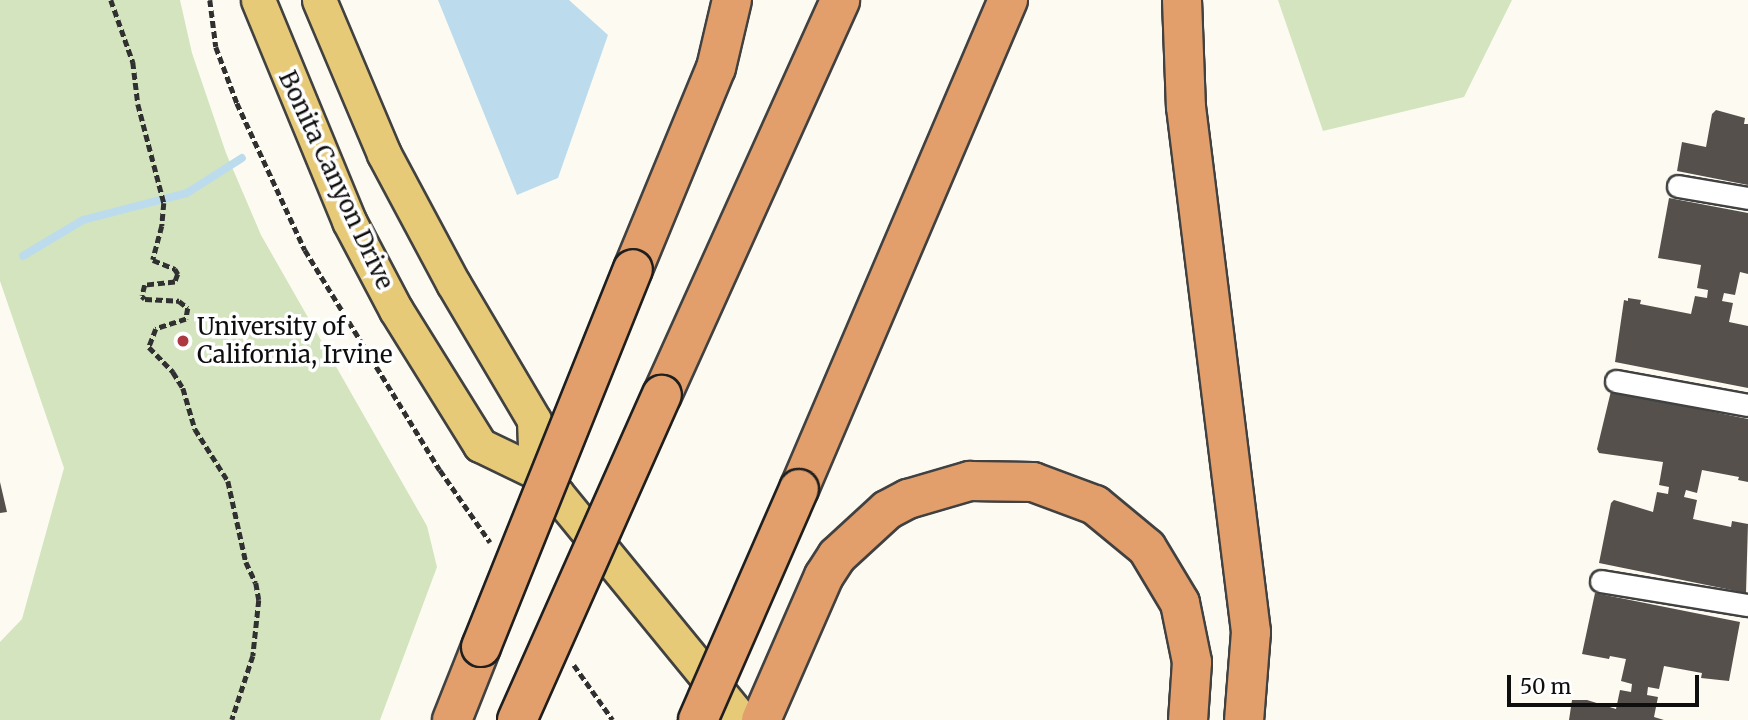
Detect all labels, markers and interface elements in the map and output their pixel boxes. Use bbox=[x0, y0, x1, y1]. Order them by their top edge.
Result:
street label: Bonita Canyon Drive bbox=[273, 66, 399, 294]
place label: University of California, Irvine bbox=[197, 313, 393, 369]
marker: University of California, Irvine bbox=[175, 333, 191, 349]
scale bar bbox=[1510, 660, 1702, 704]
text: 50 m bbox=[1520, 673, 1571, 700]

